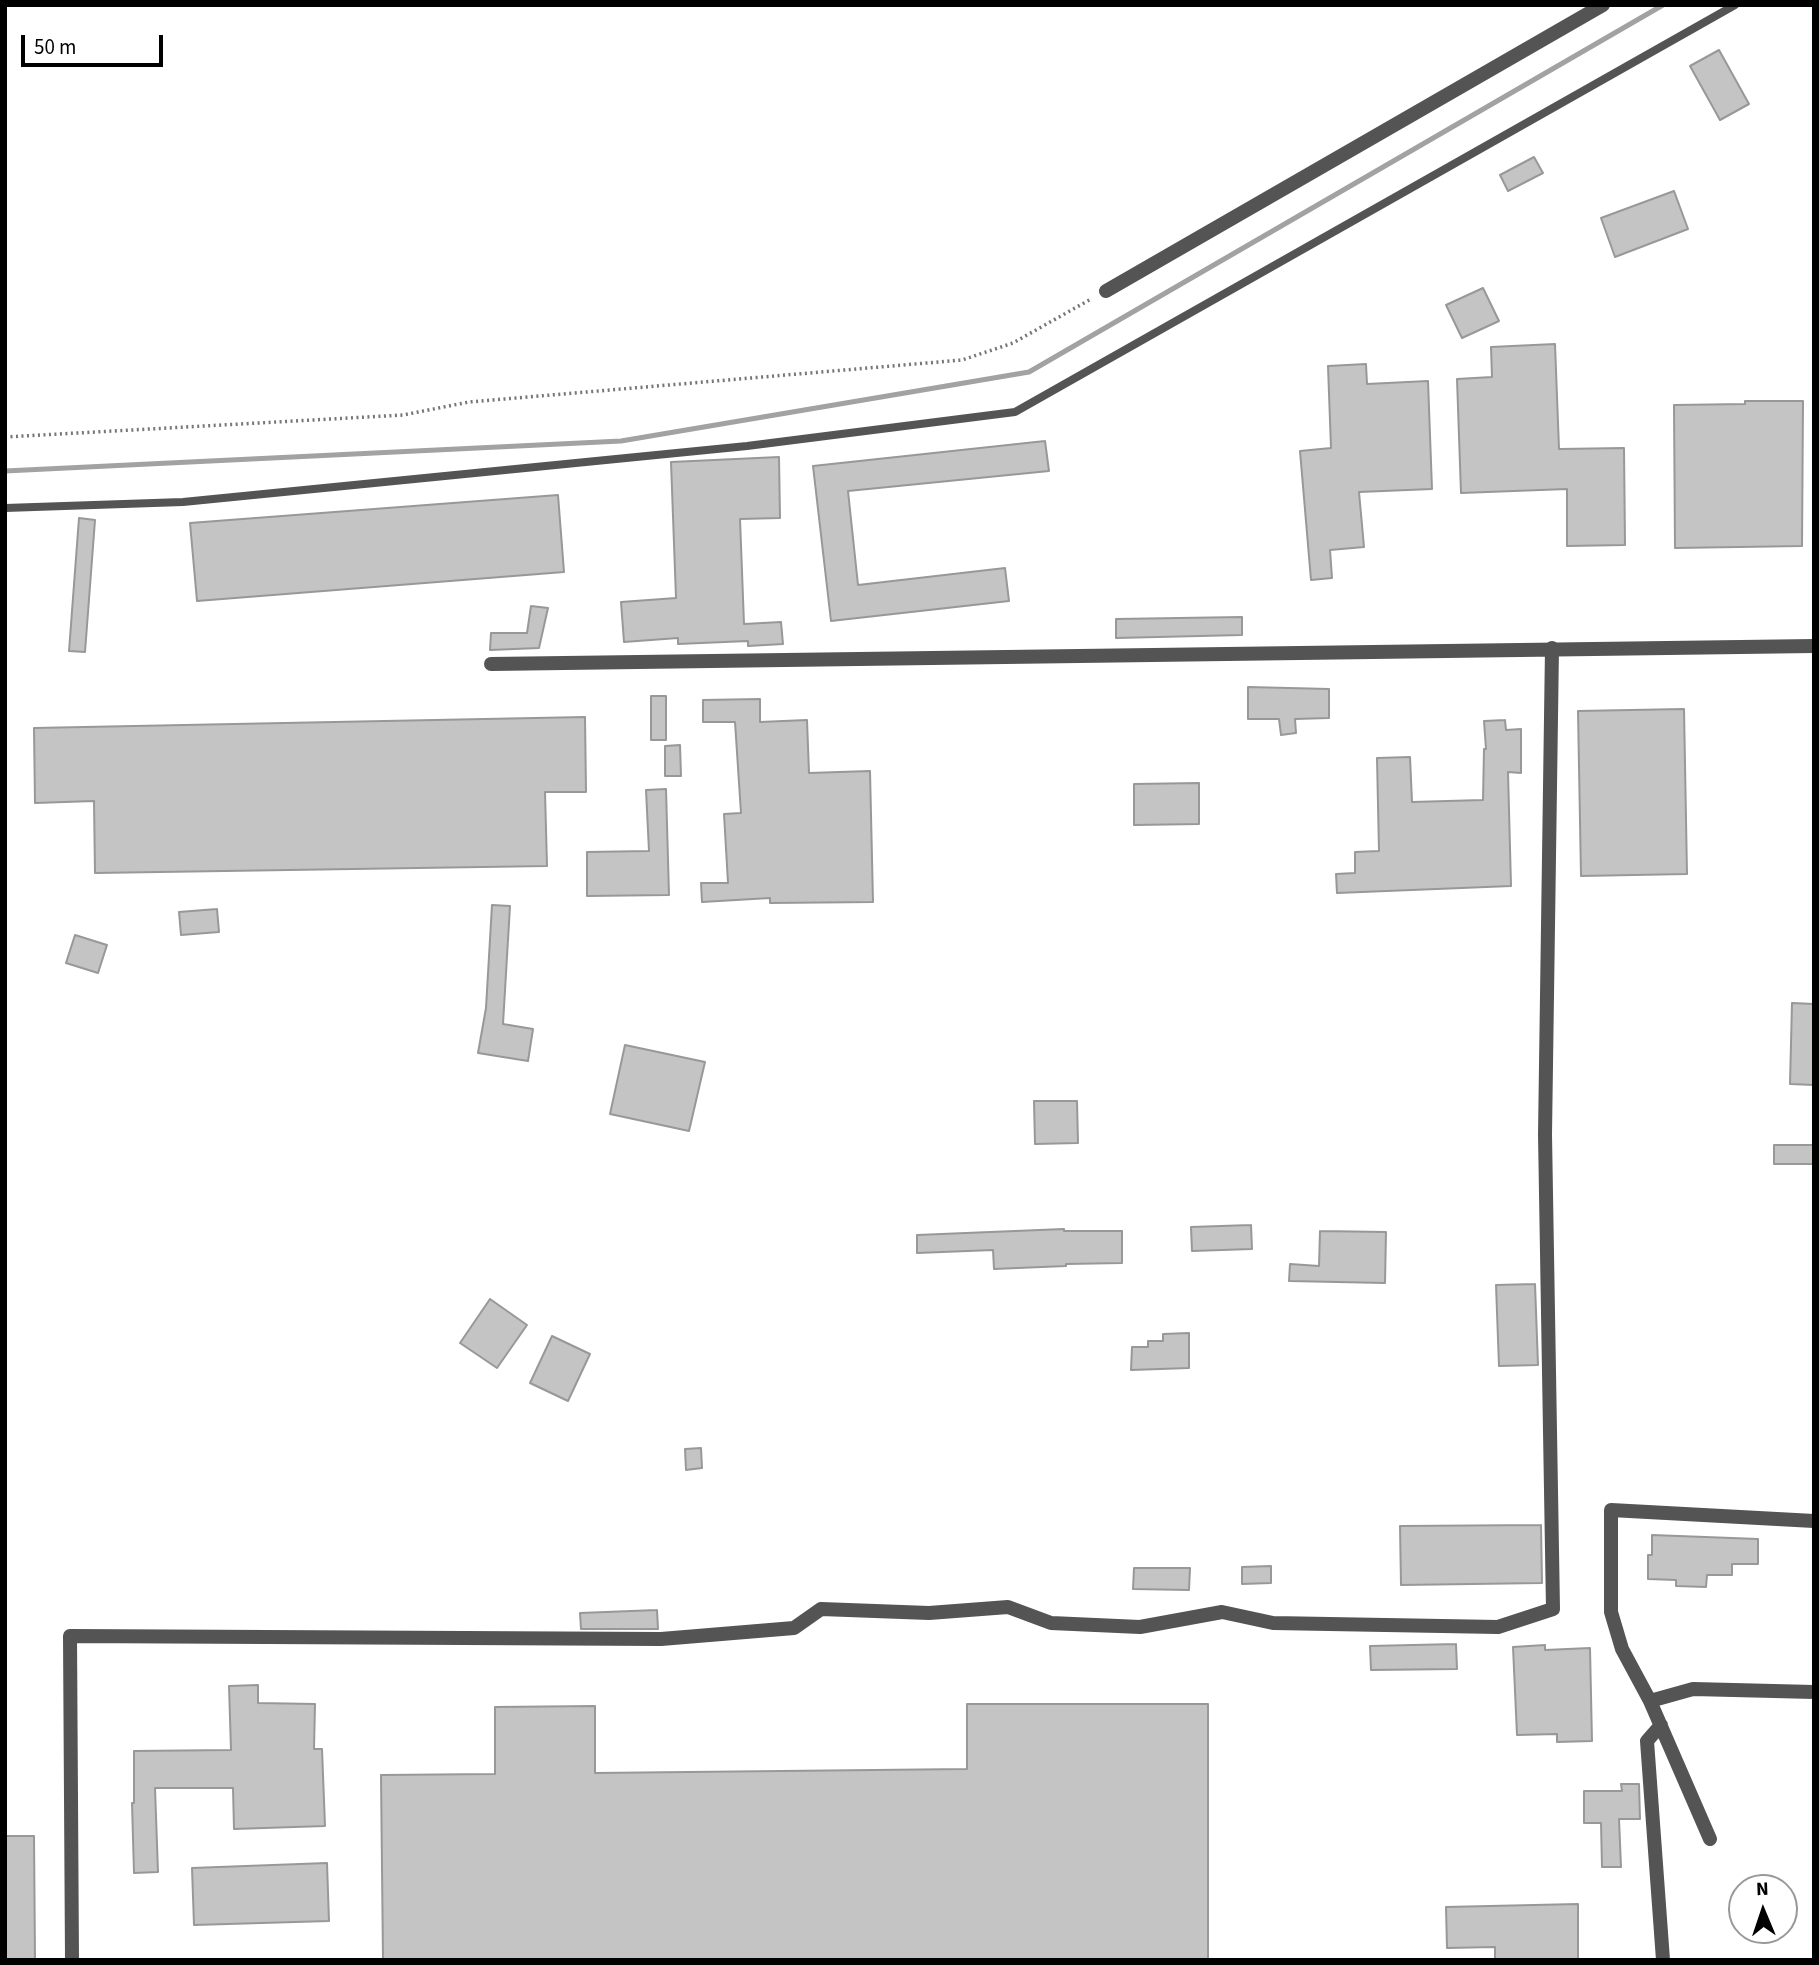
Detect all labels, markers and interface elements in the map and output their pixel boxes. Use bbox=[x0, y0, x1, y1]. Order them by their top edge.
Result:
scale bar bbox=[24, 21, 166, 65]
text: 50 m bbox=[34, 32, 76, 62]
north arrow bbox=[1728, 1874, 1798, 1944]
text: N bbox=[1756, 1876, 1769, 1903]

